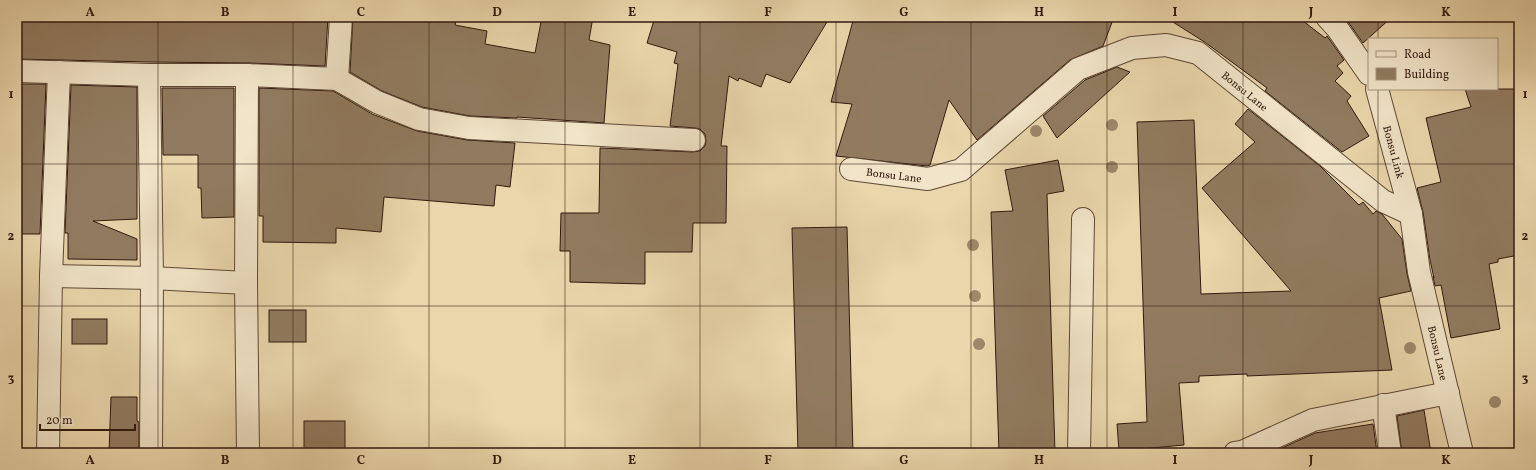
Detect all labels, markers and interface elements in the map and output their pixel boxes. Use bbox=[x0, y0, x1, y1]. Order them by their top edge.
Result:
text: A bbox=[85, 4, 95, 22]
text: B bbox=[221, 4, 230, 22]
text: C bbox=[357, 4, 365, 22]
text: D bbox=[492, 4, 502, 22]
text: E bbox=[628, 4, 636, 22]
text: F bbox=[764, 4, 772, 22]
text: G bbox=[899, 4, 909, 22]
text: H bbox=[1034, 4, 1044, 22]
text: I bbox=[1173, 4, 1178, 22]
text: J bbox=[1308, 4, 1314, 22]
text: K bbox=[1441, 4, 1451, 22]
legend bbox=[1368, 38, 1498, 90]
text: Road bbox=[1404, 47, 1431, 63]
text: Building bbox=[1404, 67, 1449, 83]
street label: Bonsu Lane bbox=[1218, 69, 1270, 116]
text: 1 bbox=[8, 86, 14, 104]
text: 1 bbox=[1522, 86, 1528, 104]
street label: Bonsu Link bbox=[1378, 124, 1407, 181]
street label: Bonsu Lane bbox=[865, 166, 922, 187]
text: 2 bbox=[8, 228, 15, 246]
text: 2 bbox=[1522, 228, 1529, 246]
street label: Bonsu Lane bbox=[1423, 324, 1450, 382]
text: 3 bbox=[8, 370, 15, 388]
text: 3 bbox=[1522, 370, 1529, 388]
scale bar bbox=[40, 406, 135, 432]
text: 20 m bbox=[46, 413, 73, 429]
text: A bbox=[85, 452, 95, 470]
text: B bbox=[221, 452, 230, 470]
text: C bbox=[357, 452, 365, 470]
text: D bbox=[492, 452, 502, 470]
text: E bbox=[628, 452, 636, 470]
text: F bbox=[764, 452, 772, 470]
text: G bbox=[899, 452, 909, 470]
text: H bbox=[1034, 452, 1044, 470]
text: I bbox=[1173, 452, 1178, 470]
text: J bbox=[1308, 452, 1314, 470]
text: K bbox=[1441, 452, 1451, 470]

